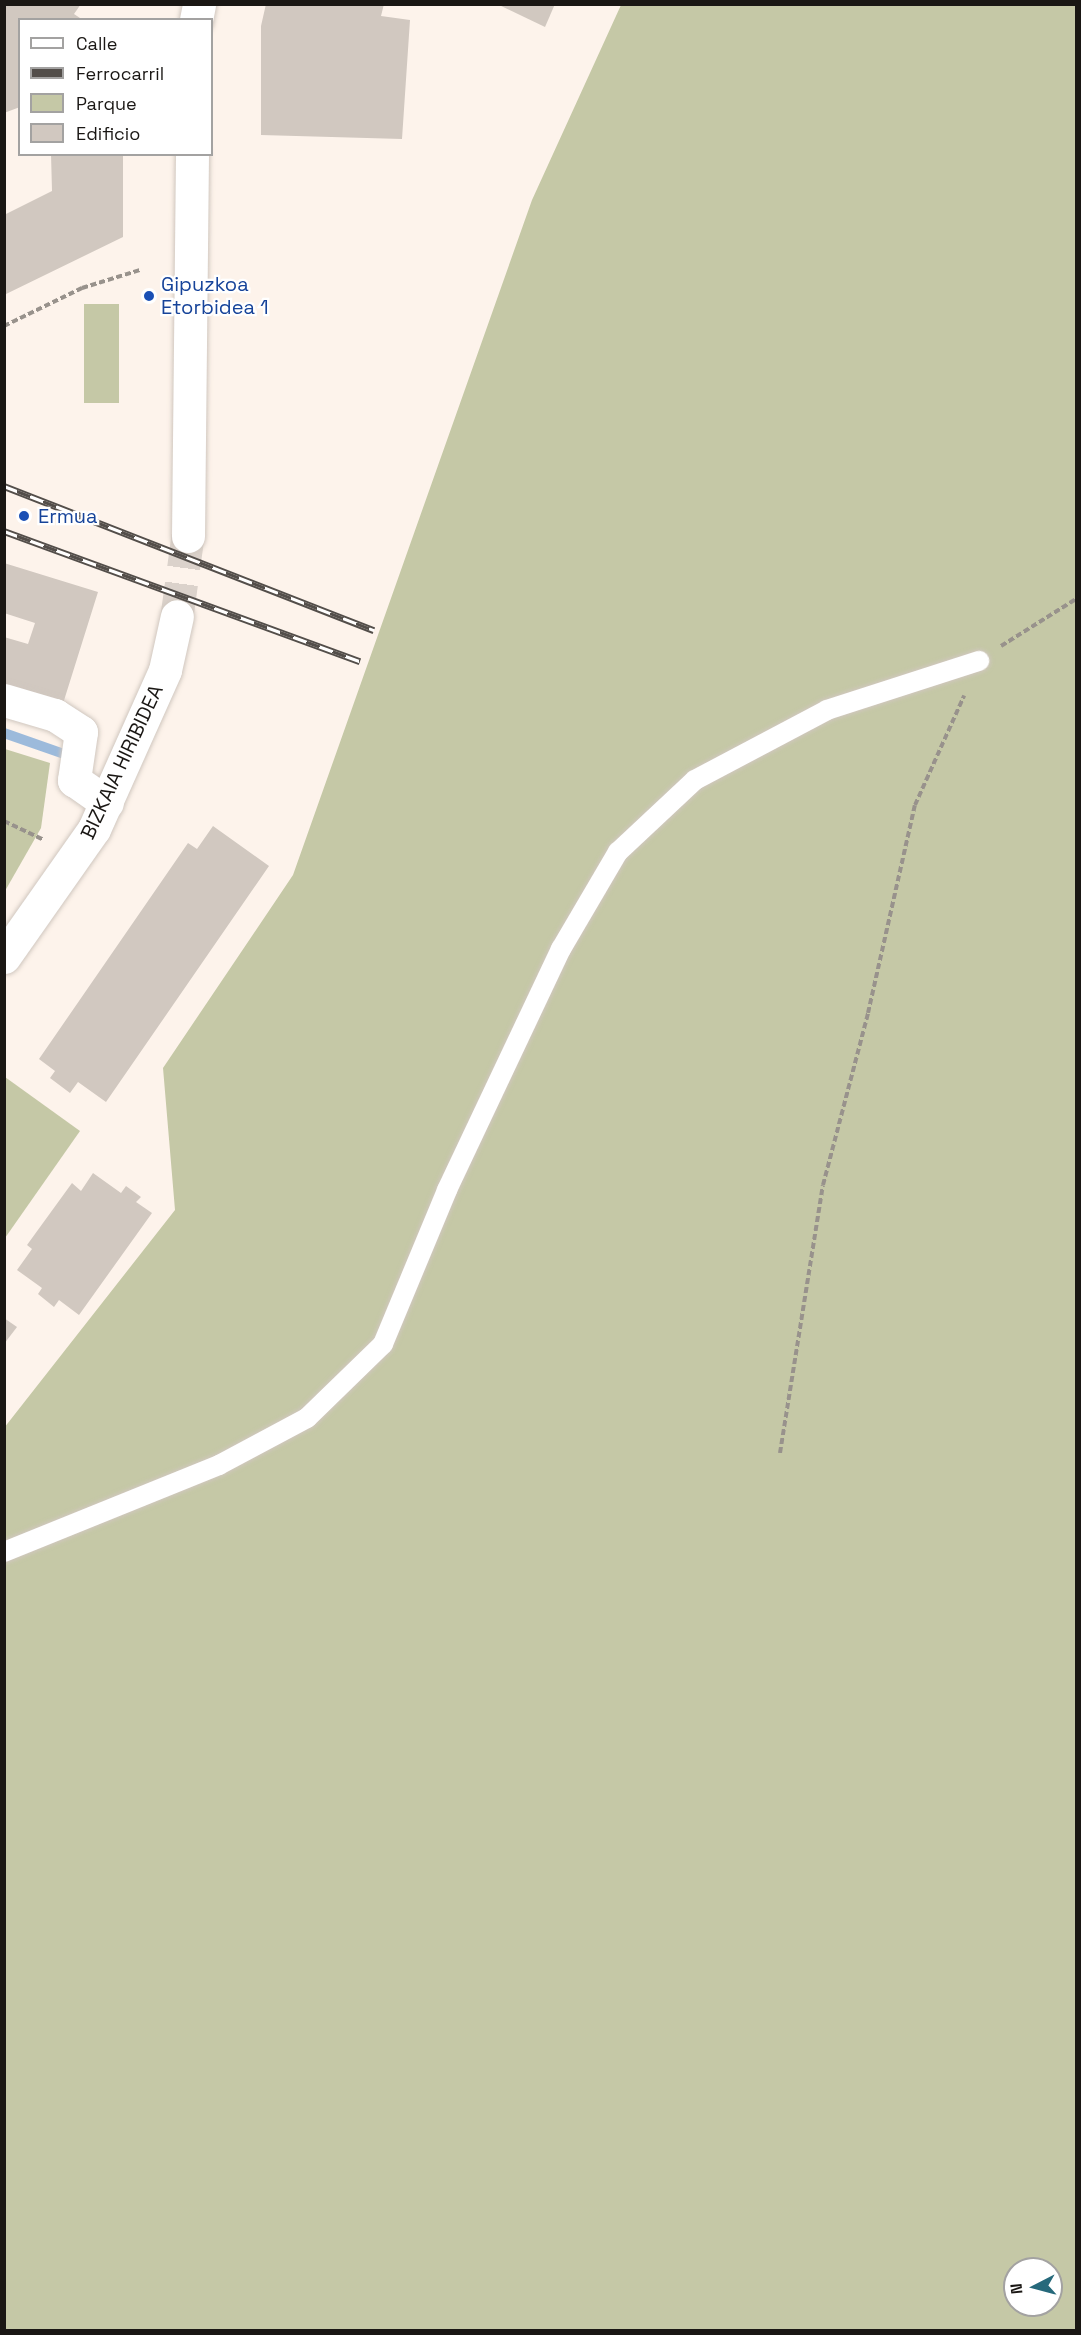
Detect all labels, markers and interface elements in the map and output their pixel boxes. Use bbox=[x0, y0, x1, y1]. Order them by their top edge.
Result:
legend bbox=[18, 18, 213, 156]
text: Calle bbox=[76, 32, 117, 55]
text: Ferrocarril bbox=[76, 62, 164, 85]
text: Parque bbox=[76, 92, 137, 115]
text: Edificio bbox=[76, 122, 140, 145]
place label: Gipuzkoa Etorbidea 1 bbox=[161, 272, 268, 319]
marker: Gipuzkoa Etorbidea 1 bbox=[142, 289, 156, 303]
place label: Ermua bbox=[38, 504, 98, 528]
marker: Ermua bbox=[15, 507, 33, 525]
street label: BIZKAIA HIRIBIDEA bbox=[76, 681, 168, 843]
north arrow bbox=[1003, 2257, 1063, 2317]
text: N bbox=[1006, 2282, 1028, 2295]

